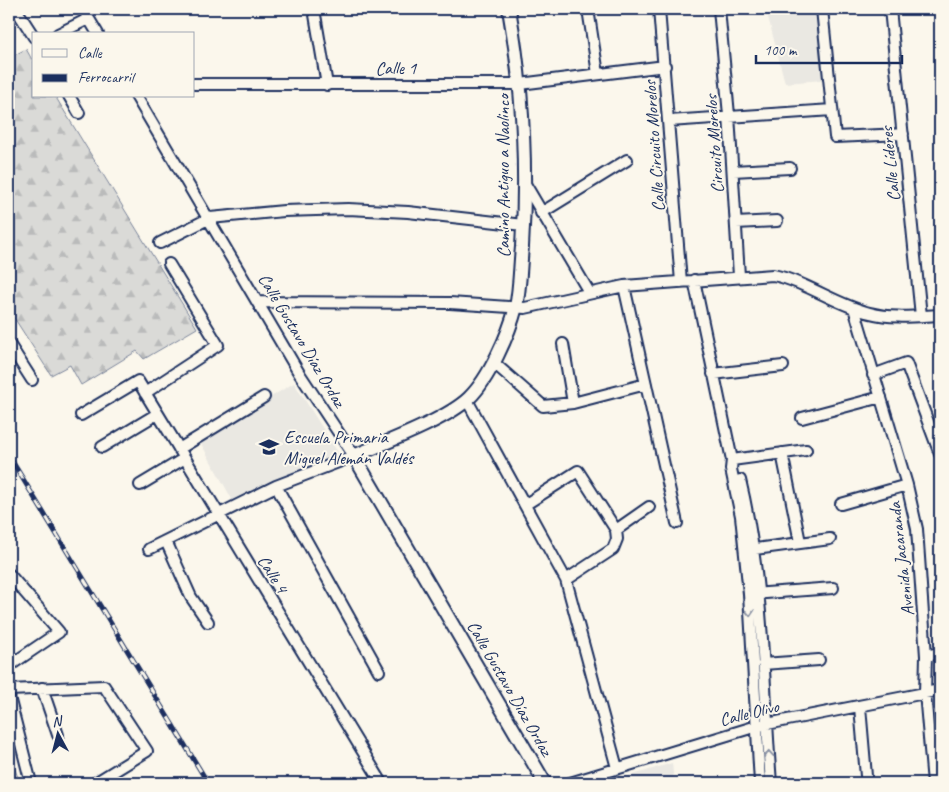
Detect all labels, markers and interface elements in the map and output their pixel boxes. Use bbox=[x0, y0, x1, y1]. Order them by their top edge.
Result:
legend bbox=[32, 32, 195, 98]
scale bar bbox=[756, 32, 903, 64]
text: 100 m bbox=[764, 41, 798, 60]
text: Calle bbox=[78, 44, 103, 63]
street label: Calle 1 bbox=[376, 57, 417, 79]
text: Ferrocarril bbox=[78, 68, 136, 87]
street label: Calle Circuito Morelos bbox=[638, 78, 670, 212]
street label: Circuito Morelos bbox=[699, 92, 728, 194]
street label: Camino Antiguo a Naolinco bbox=[492, 93, 514, 258]
street label: Calle Líderes bbox=[875, 124, 905, 202]
street label: Calle Gustavo Díaz Ordaz bbox=[253, 269, 352, 413]
place label: Escuela Primaria Miguel Alemán Valdés bbox=[284, 426, 415, 469]
school or university icon: Escuela Primaria Miguel Alemán Valdés bbox=[258, 436, 280, 458]
street label: Avenida Jacaranda bbox=[883, 500, 919, 617]
street label: Calle 4 bbox=[253, 551, 294, 599]
one-way arrow bbox=[744, 609, 755, 617]
street label: Calle Gustavo Díaz Ordaz bbox=[462, 617, 559, 761]
street label: Calle Olivo bbox=[717, 695, 783, 731]
north arrow bbox=[32, 710, 82, 760]
text: N bbox=[51, 712, 64, 731]
one-way arrow bbox=[763, 749, 774, 757]

